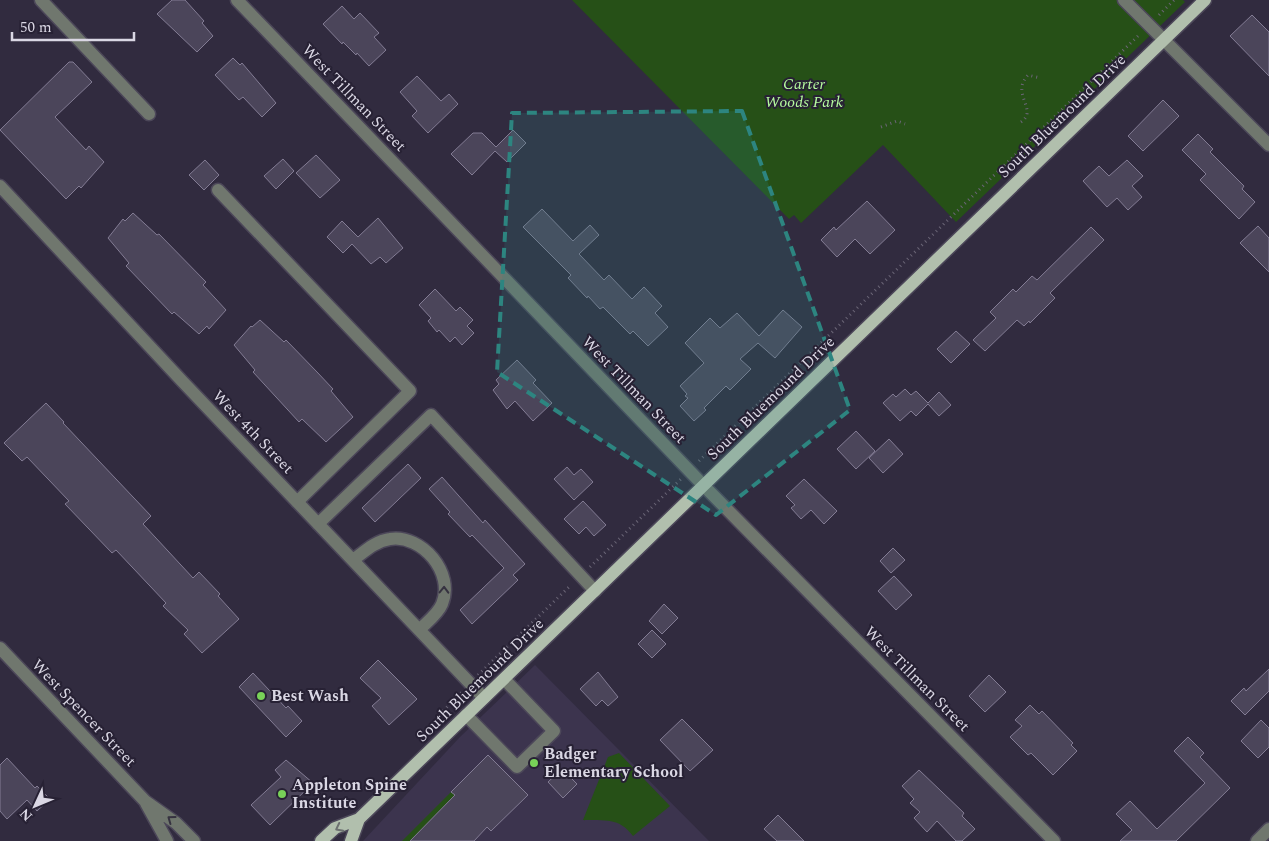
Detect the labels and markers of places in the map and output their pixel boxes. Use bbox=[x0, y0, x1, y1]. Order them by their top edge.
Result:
place label: Best Wash bbox=[271, 684, 349, 708]
marker: Best Wash bbox=[255, 690, 267, 702]
place label: Badger Elementary School bbox=[544, 742, 683, 784]
marker: Badger Elementary School bbox=[528, 757, 540, 769]
place label: Appleton Spine Institute bbox=[292, 773, 407, 815]
marker: Appleton Spine Institute bbox=[276, 788, 288, 800]

